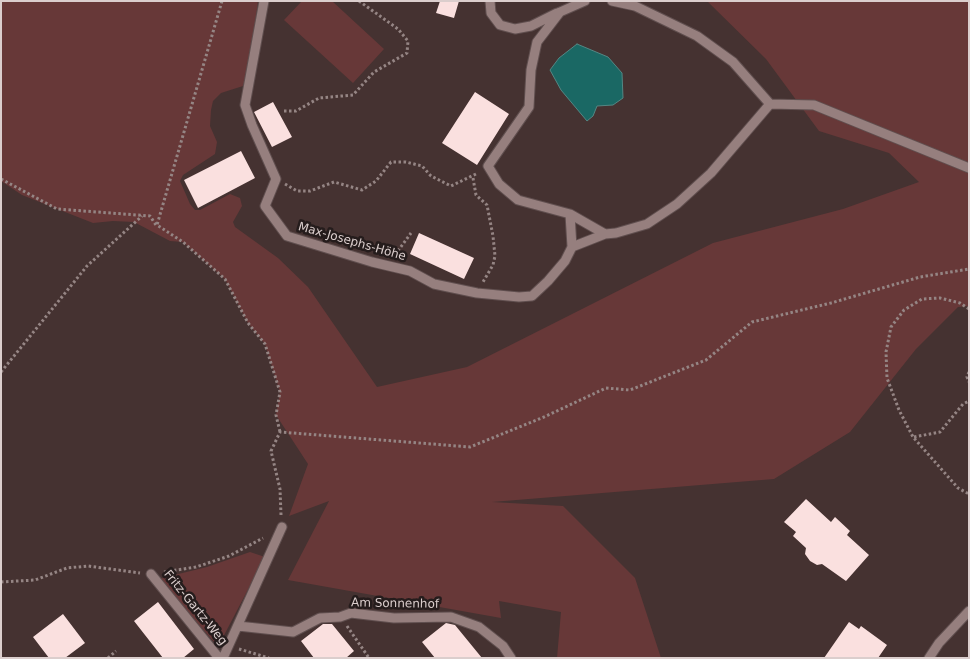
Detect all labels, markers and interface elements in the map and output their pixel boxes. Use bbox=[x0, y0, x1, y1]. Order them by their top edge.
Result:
street label: Max-Josephs-Höhe bbox=[296, 220, 408, 264]
street label: Fritz-Gartz-Weg bbox=[160, 567, 230, 649]
street label: Am Sonnenhof bbox=[351, 596, 439, 612]

